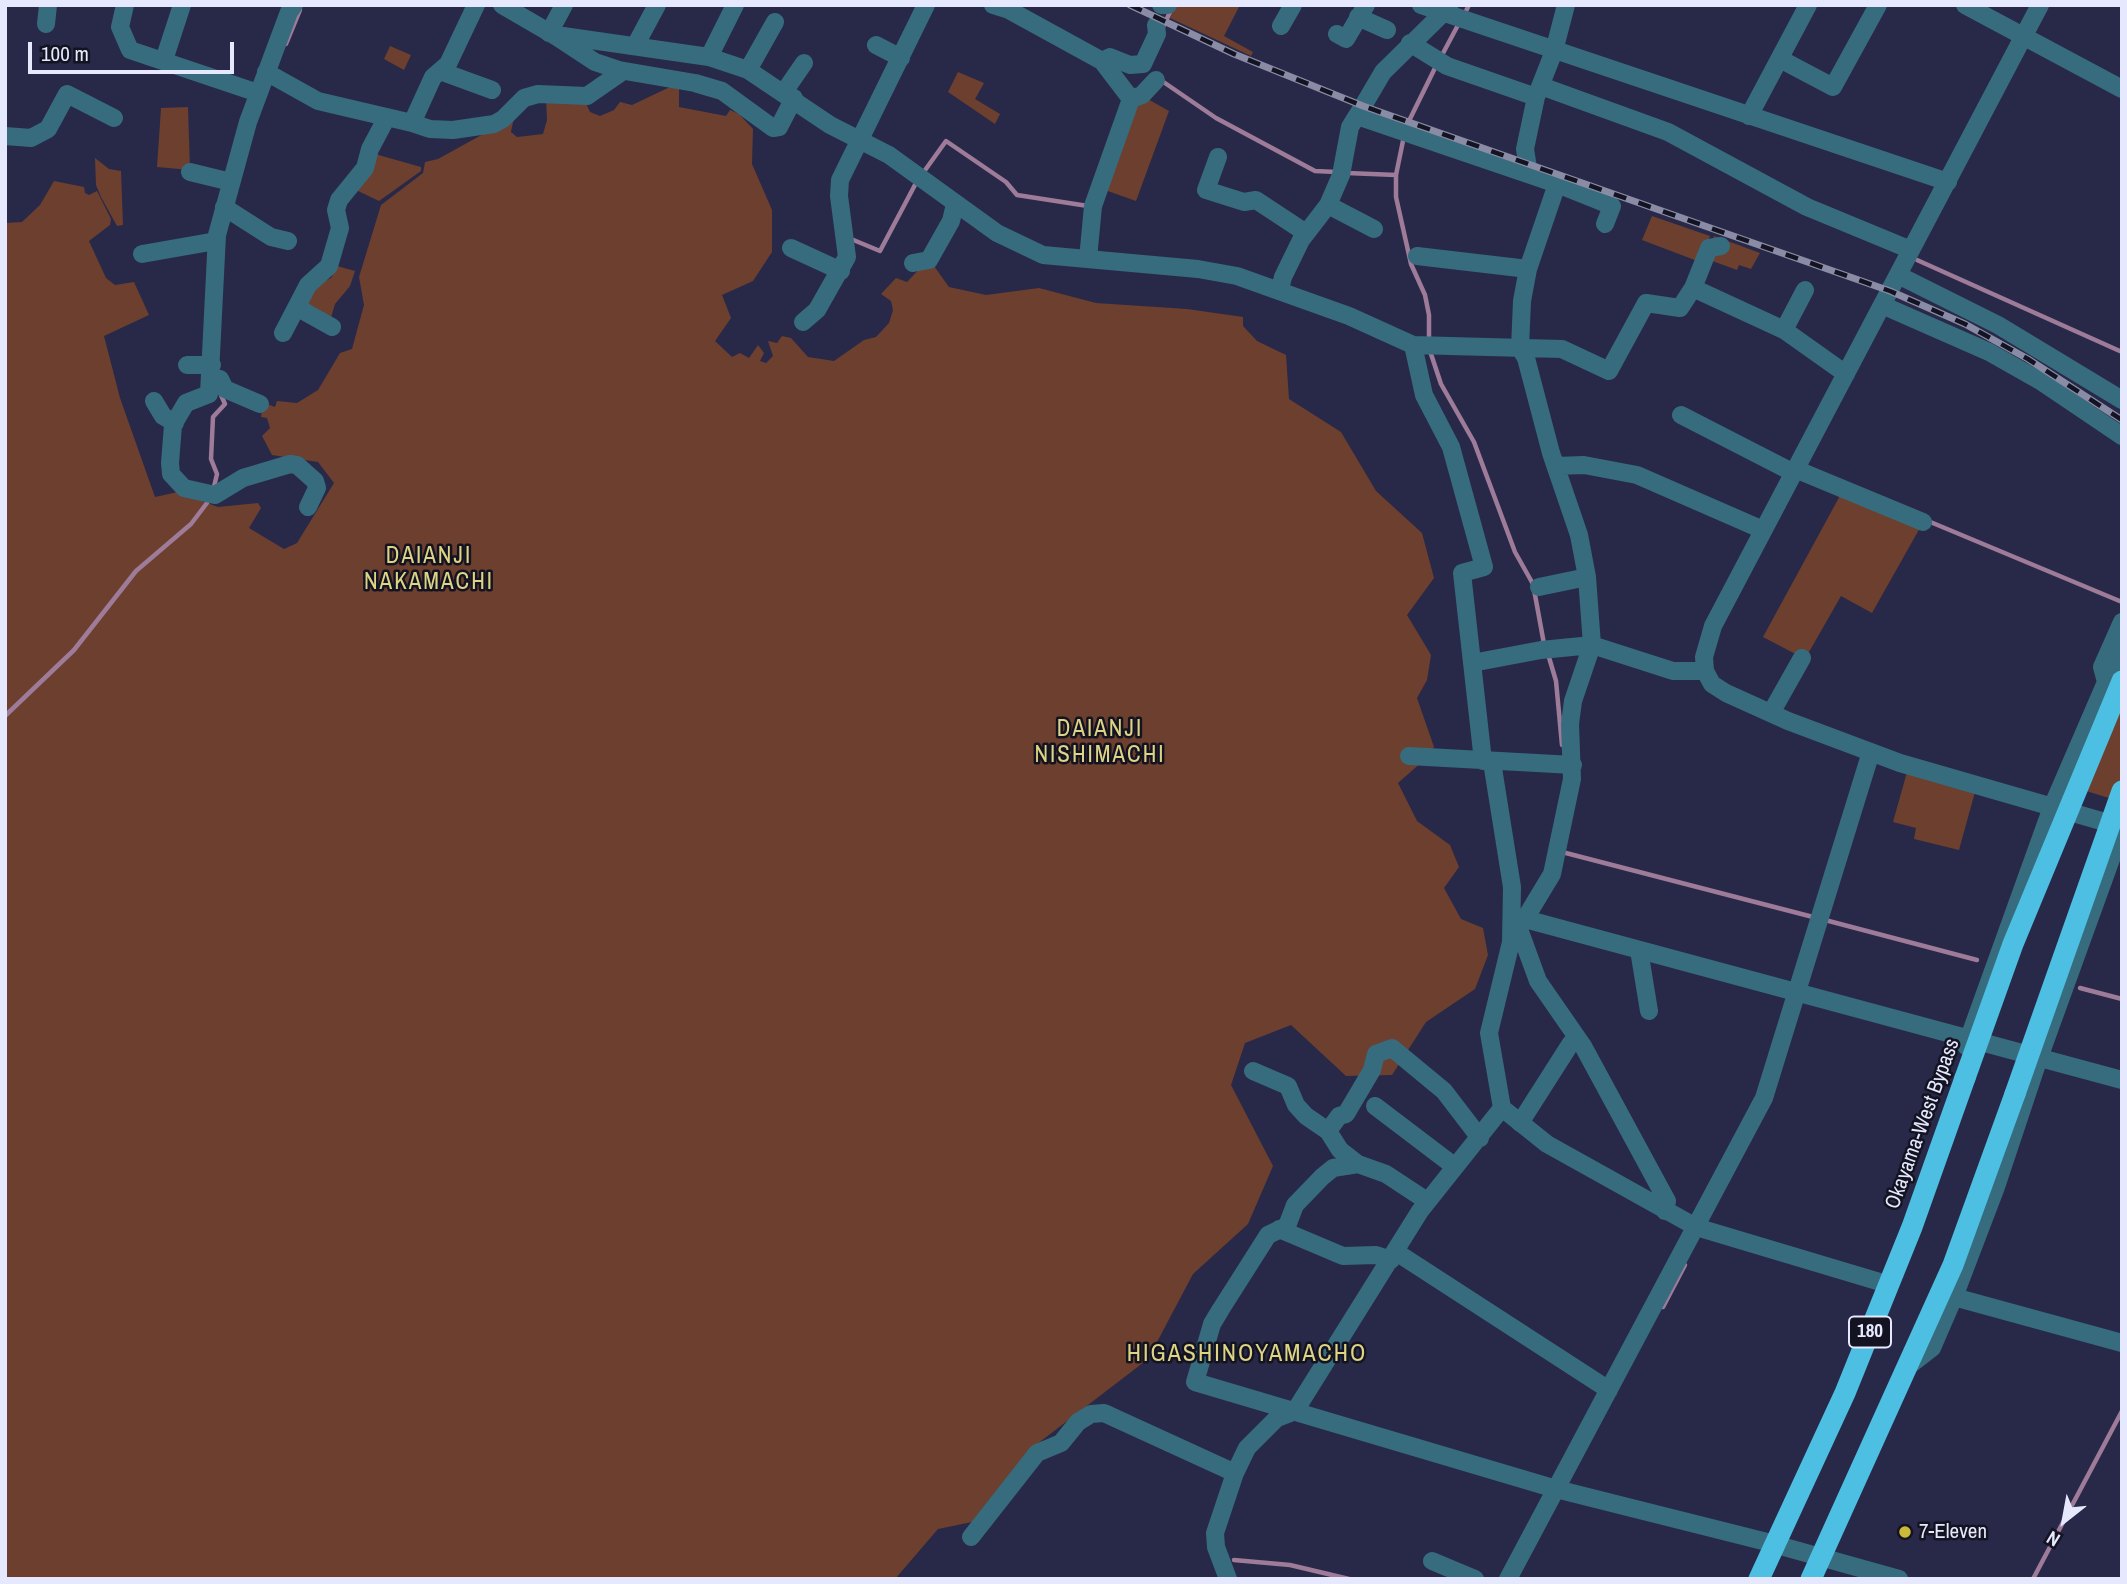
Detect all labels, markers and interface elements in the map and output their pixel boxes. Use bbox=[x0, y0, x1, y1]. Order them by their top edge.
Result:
scale bar bbox=[32, 28, 238, 72]
text: 100 m bbox=[41, 39, 89, 68]
district label: DAIANJI NAKAMACHI bbox=[365, 543, 493, 597]
district label: DAIANJI NISHIMACHI bbox=[1036, 716, 1164, 770]
street label: Okayama-West Bypass bbox=[1880, 1035, 1966, 1213]
road number: 180 bbox=[1849, 1316, 1891, 1348]
district label: HIGASHINOYAMACHO bbox=[1129, 1341, 1365, 1369]
north arrow bbox=[2029, 1486, 2099, 1556]
place label: 7-Eleven bbox=[1919, 1519, 1987, 1545]
marker: 7-Eleven bbox=[1897, 1524, 1913, 1540]
text: N bbox=[2042, 1525, 2065, 1553]

